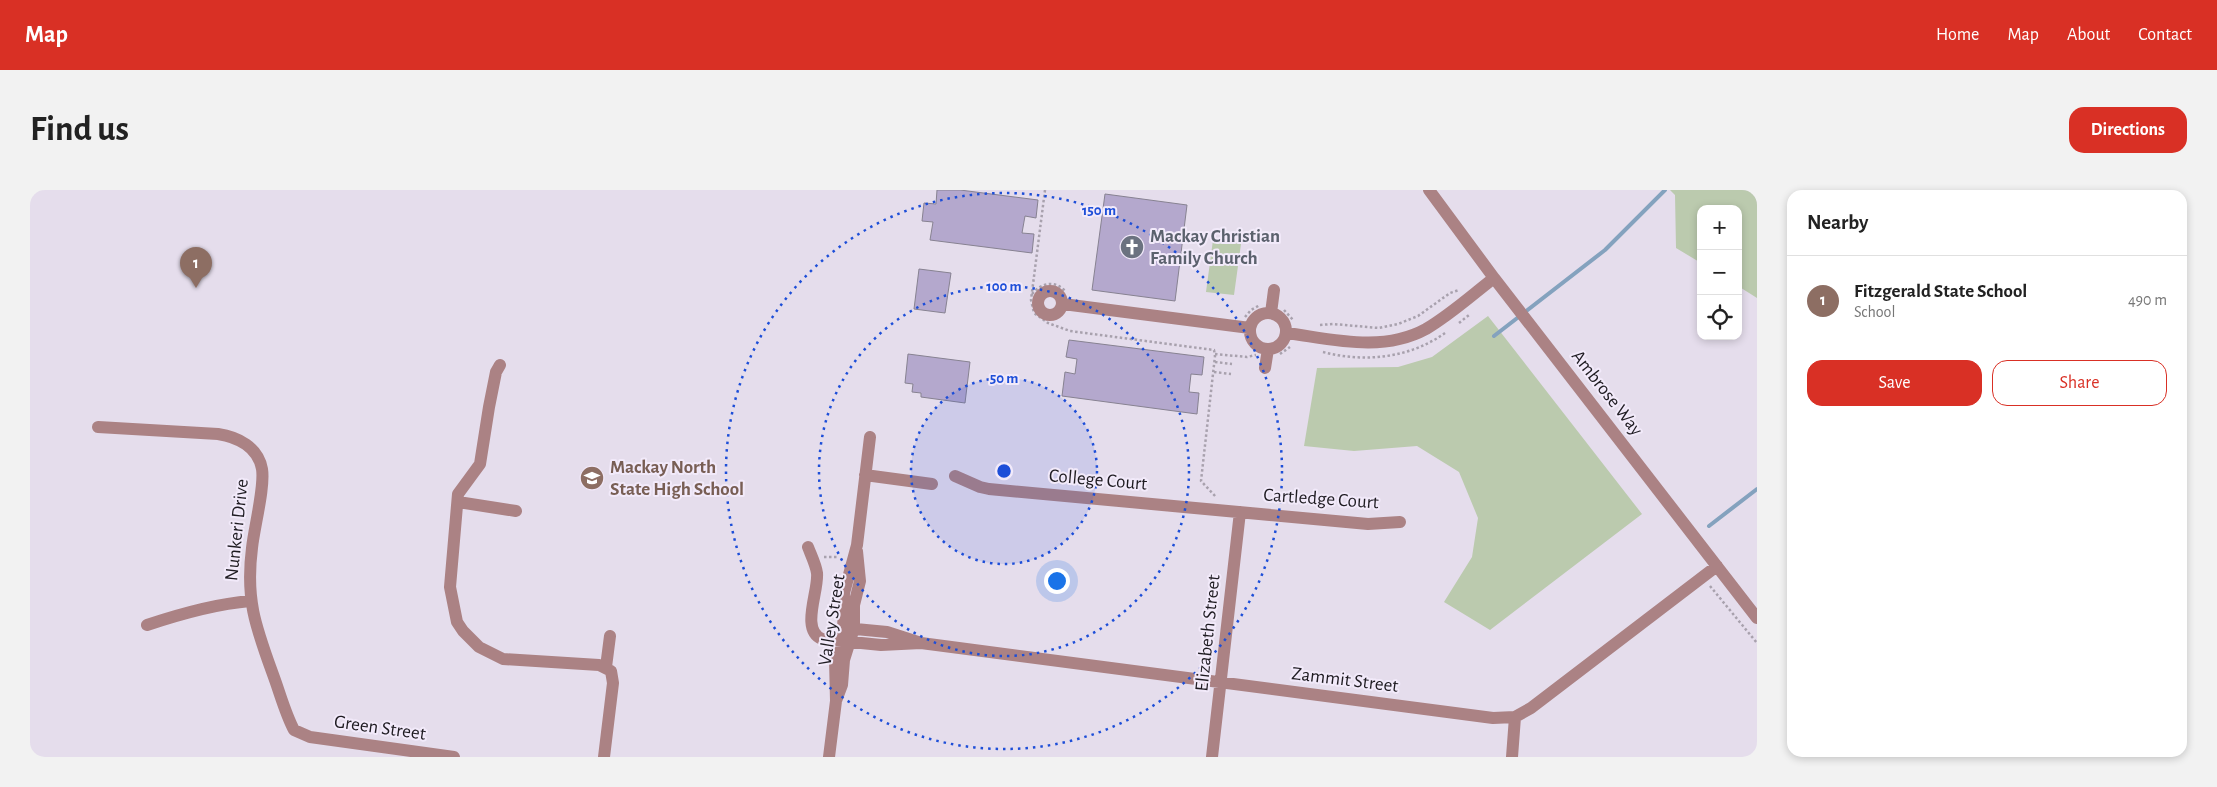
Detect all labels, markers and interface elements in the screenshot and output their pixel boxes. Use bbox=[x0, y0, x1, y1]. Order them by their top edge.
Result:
text: Map bbox=[25, 23, 68, 47]
text: Home bbox=[1936, 26, 1979, 44]
text: Map bbox=[2007, 26, 2039, 44]
text: About bbox=[2067, 26, 2110, 44]
text: Contact bbox=[2138, 26, 2192, 44]
button: Directions bbox=[2069, 107, 2187, 153]
text: Find us bbox=[30, 112, 129, 147]
text: 150 m bbox=[1082, 203, 1116, 218]
map controls bbox=[1697, 205, 1742, 340]
button: + bbox=[1697, 205, 1742, 250]
text: Nearby bbox=[1807, 212, 1868, 233]
place label: Mackay Christian Family Church bbox=[1150, 227, 1280, 268]
church icon: Mackay Christian Family Church bbox=[1119, 234, 1145, 260]
pin: 1 bbox=[180, 247, 212, 288]
button: − bbox=[1697, 250, 1742, 295]
text: 100 m bbox=[986, 279, 1022, 294]
text: Fitzgerald State School bbox=[1854, 282, 2027, 301]
text: 1 bbox=[1820, 292, 1826, 308]
text: 490 m bbox=[2128, 292, 2167, 308]
button: locate bbox=[1697, 295, 1742, 340]
text: School bbox=[1854, 304, 1895, 320]
street label: Ambrose Way bbox=[1568, 347, 1646, 439]
button: Save bbox=[1807, 360, 1982, 406]
button: Share bbox=[1992, 360, 2167, 406]
text: 50 m bbox=[990, 371, 1018, 386]
place label: Mackay North State High School bbox=[610, 458, 744, 499]
centre of rings bbox=[995, 462, 1013, 480]
school or university icon: Mackay North State High School bbox=[579, 465, 605, 491]
street label: College Court bbox=[1048, 466, 1148, 494]
street label: Nunkeri Drive bbox=[222, 478, 252, 582]
street label: Cartledge Court bbox=[1263, 485, 1379, 513]
your location bbox=[1044, 568, 1070, 594]
street label: Valley Street bbox=[815, 573, 849, 667]
street label: Elizabeth Street bbox=[1192, 574, 1224, 692]
street label: Zammit Street bbox=[1291, 664, 1399, 696]
street label: Green Street bbox=[333, 712, 427, 744]

